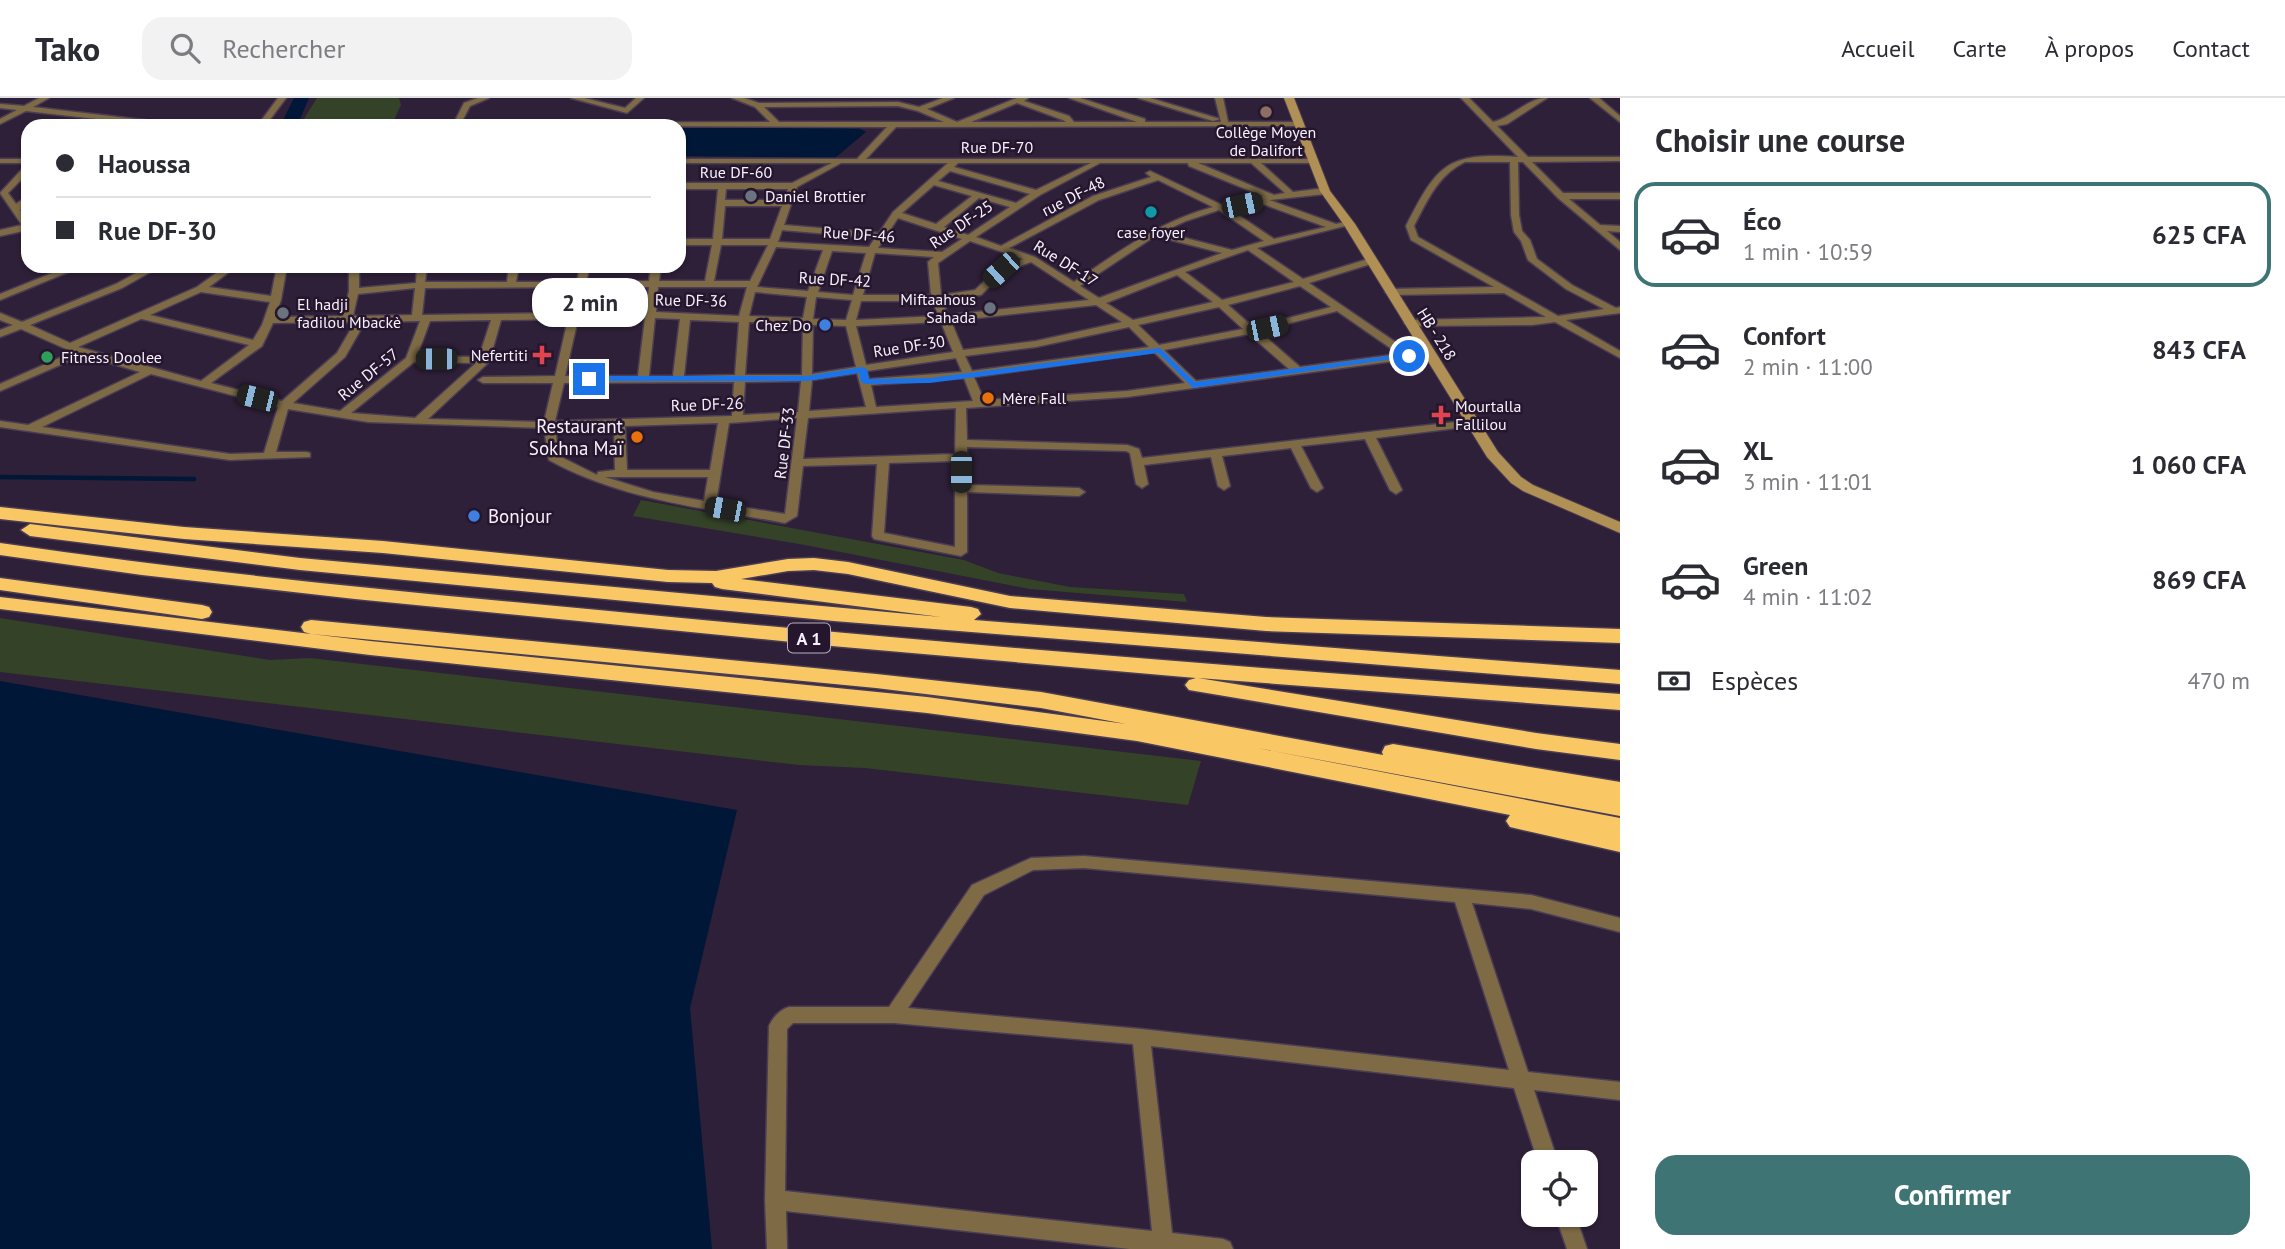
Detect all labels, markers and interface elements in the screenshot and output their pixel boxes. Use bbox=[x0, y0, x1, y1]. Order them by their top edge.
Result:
search box bbox=[142, 17, 632, 80]
text: Tako bbox=[35, 27, 100, 70]
icon: search bbox=[166, 29, 204, 67]
text: Rechercher bbox=[222, 32, 345, 65]
text: Accueil bbox=[1841, 33, 1915, 64]
text: Carte bbox=[1953, 33, 2007, 64]
text: À propos bbox=[2045, 33, 2134, 64]
text: Contact bbox=[2172, 33, 2250, 64]
marker: Collège Moyen de Dalifort bbox=[1258, 104, 1274, 120]
text: Choisir une course bbox=[1655, 119, 1905, 161]
place label: Collège Moyen de Dalifort bbox=[1216, 122, 1316, 160]
street label: Rue DF-70 bbox=[961, 137, 1033, 157]
text: Haoussa bbox=[98, 147, 191, 180]
street label: Rue DF-60 bbox=[700, 162, 772, 182]
street label: rue DF-48 bbox=[1038, 172, 1108, 220]
place label: Daniel Brottier bbox=[765, 186, 866, 206]
marker: Daniel Brottier bbox=[743, 188, 759, 204]
car bbox=[1220, 190, 1265, 220]
street label: Rue DF-25 bbox=[925, 195, 997, 253]
icon: car bbox=[1659, 203, 1722, 266]
marker: case foyer bbox=[1143, 204, 1159, 220]
text: Éco bbox=[1743, 204, 1781, 237]
text: Rue DF-30 bbox=[98, 214, 216, 247]
text: 625 CFA bbox=[2152, 218, 2246, 251]
street label: Rue DF-46 bbox=[822, 222, 896, 246]
place label: case foyer bbox=[1117, 222, 1186, 242]
street label: Rue DF-17 bbox=[1030, 235, 1102, 291]
text: 1 min · 10:59 bbox=[1743, 237, 1873, 266]
car bbox=[979, 248, 1024, 292]
street label: Rue DF-42 bbox=[798, 267, 872, 291]
callout: 2 min bbox=[531, 278, 647, 327]
text: 2 min bbox=[562, 288, 618, 317]
street label: Rue DF-36 bbox=[655, 289, 727, 311]
place label: Miftaahous Sahada bbox=[900, 289, 976, 327]
place label: El hadji fadilou Mbackè bbox=[297, 294, 401, 332]
marker: Miftaahous Sahada bbox=[982, 300, 998, 316]
street label: HB - 218 bbox=[1413, 304, 1461, 364]
marker: El hadji fadilou Mbackè bbox=[275, 305, 291, 321]
car bbox=[1245, 313, 1290, 343]
place label: Chez Do bbox=[755, 315, 811, 335]
marker: Chez Do bbox=[817, 317, 833, 333]
icon: car bbox=[1659, 318, 1722, 381]
text: Confort bbox=[1743, 319, 1826, 352]
street label: Rue DF-30 bbox=[872, 330, 947, 362]
text: 843 CFA bbox=[2152, 333, 2246, 366]
route start bbox=[1393, 340, 1425, 372]
street label: Rue DF-57 bbox=[334, 343, 402, 405]
place label: Nefertiti bbox=[471, 345, 528, 365]
place label: Fitness Doolee bbox=[61, 347, 162, 367]
marker: Nefertiti bbox=[534, 347, 550, 363]
marker: Fitness Doolee bbox=[39, 349, 55, 365]
car bbox=[416, 349, 458, 370]
text: 2 min · 11:00 bbox=[1743, 352, 1873, 381]
route end bbox=[573, 363, 605, 395]
car bbox=[235, 383, 280, 413]
place label: Mère Fall bbox=[1002, 388, 1067, 408]
marker: Mère Fall bbox=[980, 390, 996, 406]
street label: Rue DF-26 bbox=[671, 393, 743, 415]
place label: Mourtalla Fallilou bbox=[1455, 396, 1521, 434]
street label: Rue DF-33 bbox=[770, 406, 798, 480]
marker: Mourtalla Fallilou bbox=[1433, 407, 1449, 423]
place label: Restaurant Sokhna Maï bbox=[529, 414, 624, 460]
marker: Restaurant Sokhna Maï bbox=[629, 429, 645, 445]
icon: car bbox=[1659, 433, 1722, 496]
text: XL bbox=[1743, 434, 1773, 467]
text: 1 060 CFA bbox=[2131, 448, 2246, 481]
car bbox=[951, 451, 972, 493]
text: 3 min · 11:01 bbox=[1743, 467, 1873, 496]
car bbox=[703, 495, 748, 523]
place label: Bonjour bbox=[488, 504, 552, 528]
marker: Bonjour bbox=[466, 508, 482, 524]
icon: car bbox=[1659, 548, 1722, 611]
text: Green bbox=[1743, 549, 1808, 582]
text: 869 CFA bbox=[2152, 563, 2246, 596]
text: 4 min · 11:02 bbox=[1743, 582, 1873, 611]
road number: A 1 bbox=[788, 624, 830, 652]
icon: cash bbox=[1655, 662, 1693, 700]
text: Espèces bbox=[1711, 664, 1798, 697]
text: 470 m bbox=[2188, 666, 2250, 695]
map controls bbox=[1521, 1150, 1598, 1227]
button: locate bbox=[1521, 1150, 1598, 1227]
button: Confirmer bbox=[1655, 1155, 2250, 1235]

